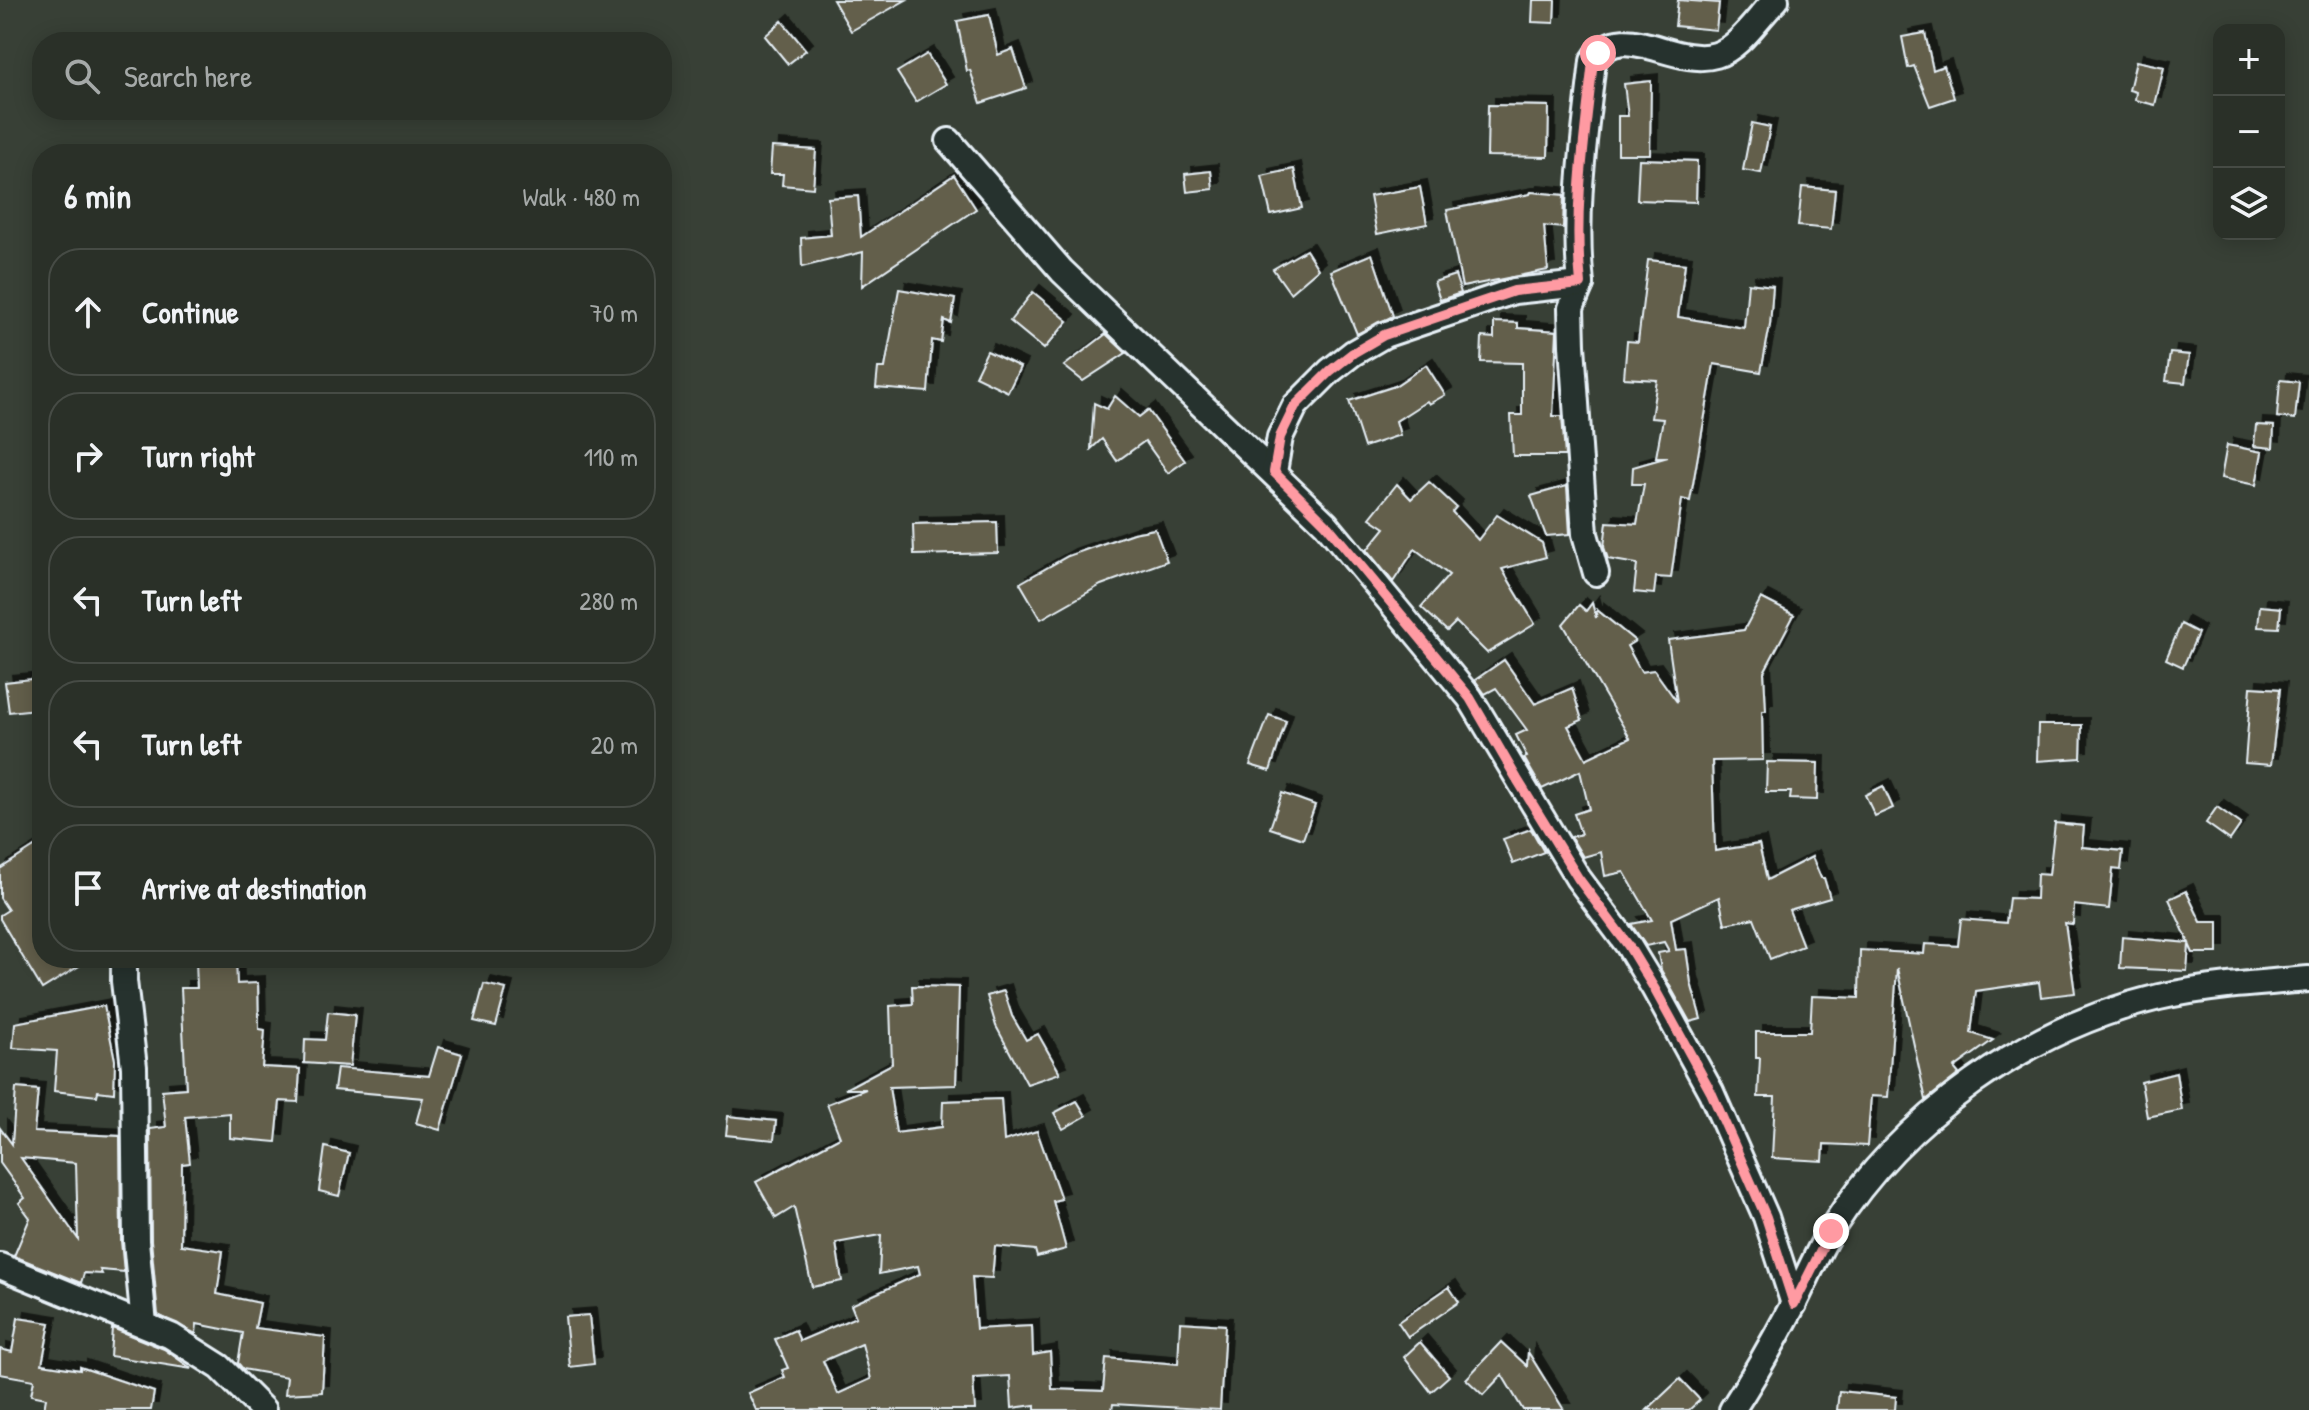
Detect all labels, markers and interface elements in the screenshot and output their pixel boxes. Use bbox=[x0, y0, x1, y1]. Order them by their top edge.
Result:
map controls bbox=[2213, 24, 2285, 240]
button: + bbox=[2213, 24, 2285, 96]
search box bbox=[32, 32, 672, 120]
route start bbox=[1580, 35, 1616, 71]
icon: search bbox=[60, 54, 104, 98]
text: Search here bbox=[124, 56, 252, 96]
button: − bbox=[2213, 96, 2285, 168]
button: layers bbox=[2213, 168, 2285, 240]
text: 6 min bbox=[64, 173, 132, 219]
text: Walk · 480 m bbox=[523, 179, 640, 214]
icon: ahead bbox=[66, 290, 110, 334]
text: Continue bbox=[142, 292, 239, 332]
text: 70 m bbox=[590, 295, 638, 330]
icon: right bbox=[66, 434, 110, 478]
text: Turn right bbox=[142, 436, 255, 476]
text: 110 m bbox=[584, 439, 638, 474]
icon: left bbox=[66, 578, 110, 622]
text: Turn left bbox=[142, 580, 241, 620]
text: 280 m bbox=[579, 583, 638, 618]
icon: left bbox=[66, 722, 110, 766]
text: Turn left bbox=[142, 724, 241, 764]
text: 20 m bbox=[591, 727, 638, 762]
icon: arrive bbox=[66, 866, 110, 910]
text: Arrive at destination bbox=[142, 868, 367, 908]
route end bbox=[1813, 1213, 1849, 1249]

